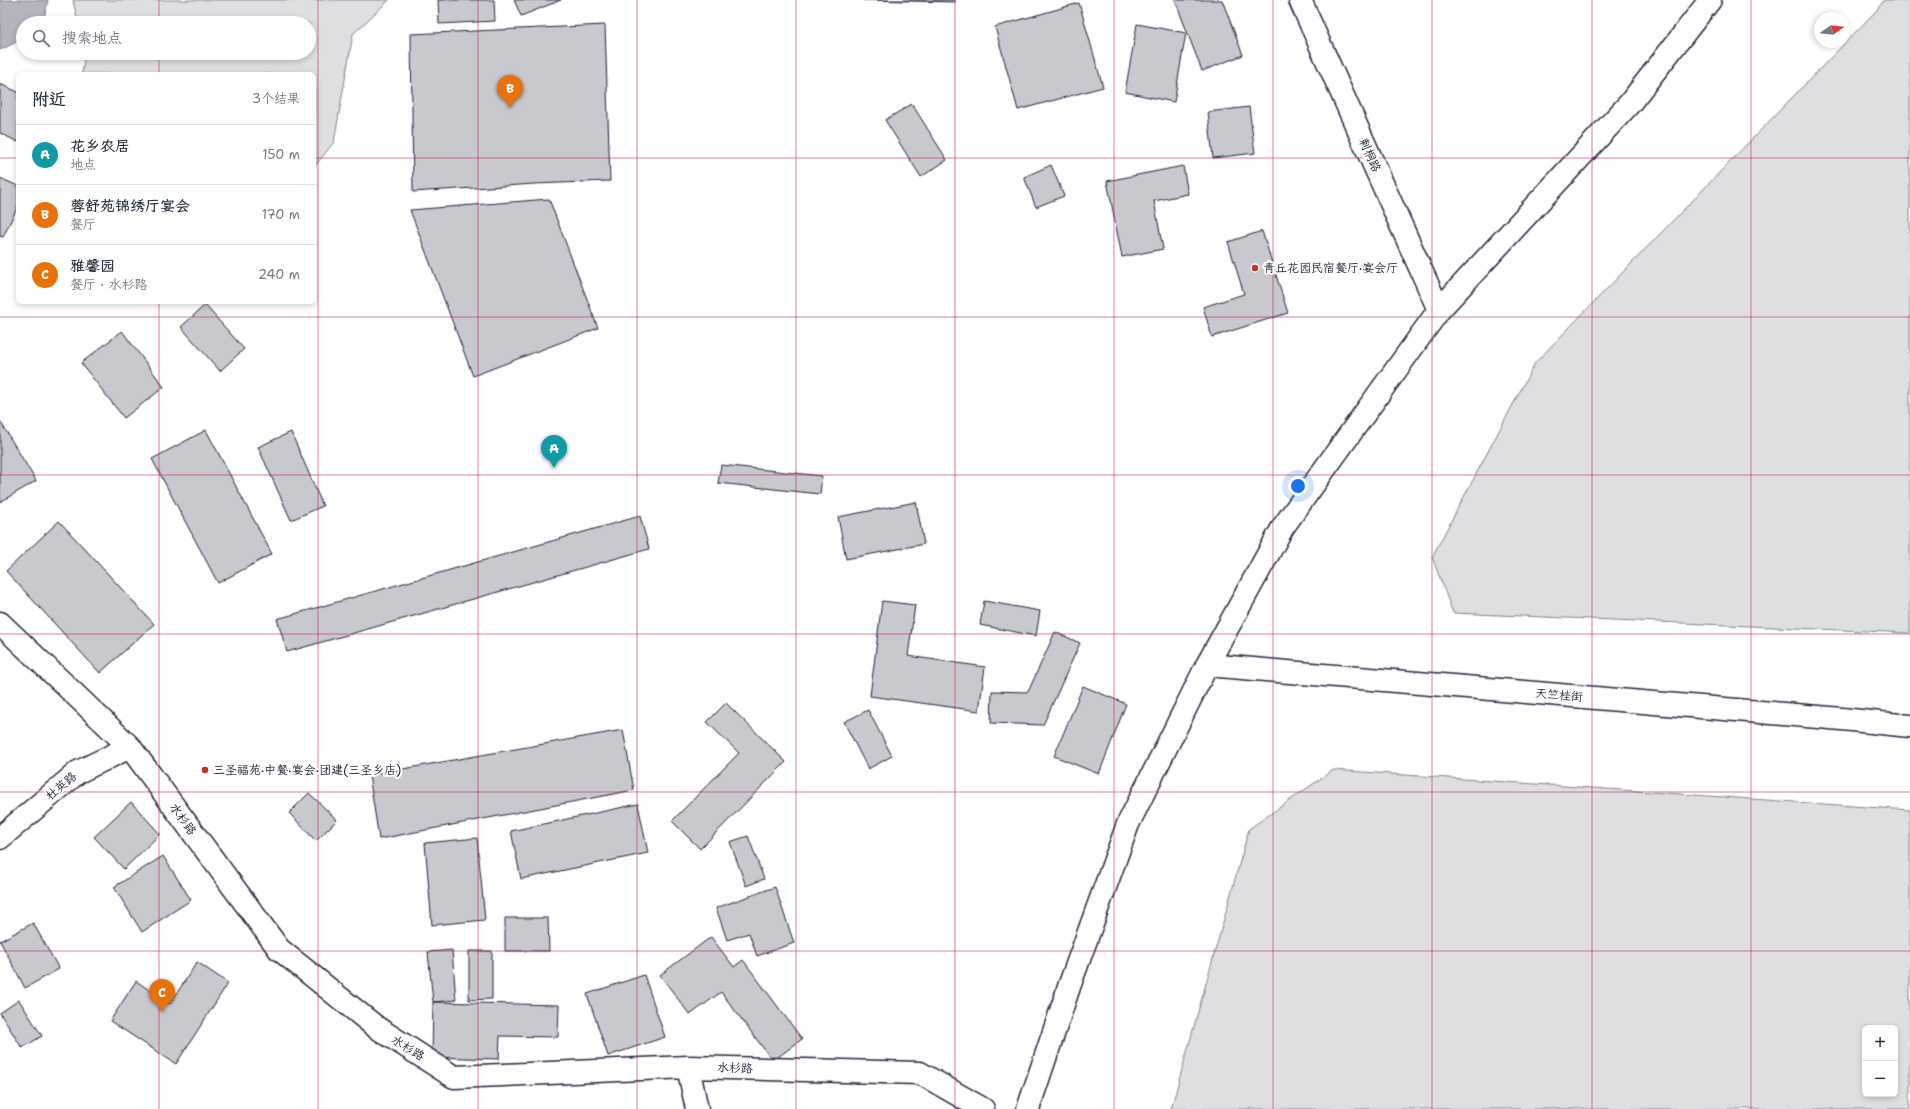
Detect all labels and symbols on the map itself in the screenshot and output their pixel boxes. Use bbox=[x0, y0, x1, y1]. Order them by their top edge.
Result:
north arrow bbox=[1814, 12, 1850, 48]
pin: B bbox=[497, 75, 523, 108]
street label: 刺桐路 bbox=[1355, 135, 1385, 175]
place label: 青丘花园民宿餐厅·宴会厅 bbox=[1263, 260, 1398, 276]
marker: 青丘花园民宿餐厅·宴会厅 bbox=[1250, 263, 1260, 273]
pin: A bbox=[541, 435, 567, 468]
your location bbox=[1288, 476, 1308, 496]
street label: 天竺桂街 bbox=[1534, 685, 1584, 705]
place label: 三圣福苑·中餐·宴会·团建(三圣乡店) bbox=[213, 762, 401, 778]
marker: 三圣福苑·中餐·宴会·团建(三圣乡店) bbox=[200, 765, 210, 775]
street label: 杜英路 bbox=[42, 768, 80, 804]
street label: 水杉路 bbox=[166, 800, 200, 838]
pin: C bbox=[149, 979, 175, 1012]
street label: 水杉路 bbox=[388, 1032, 428, 1064]
street label: 水杉路 bbox=[717, 1059, 753, 1077]

